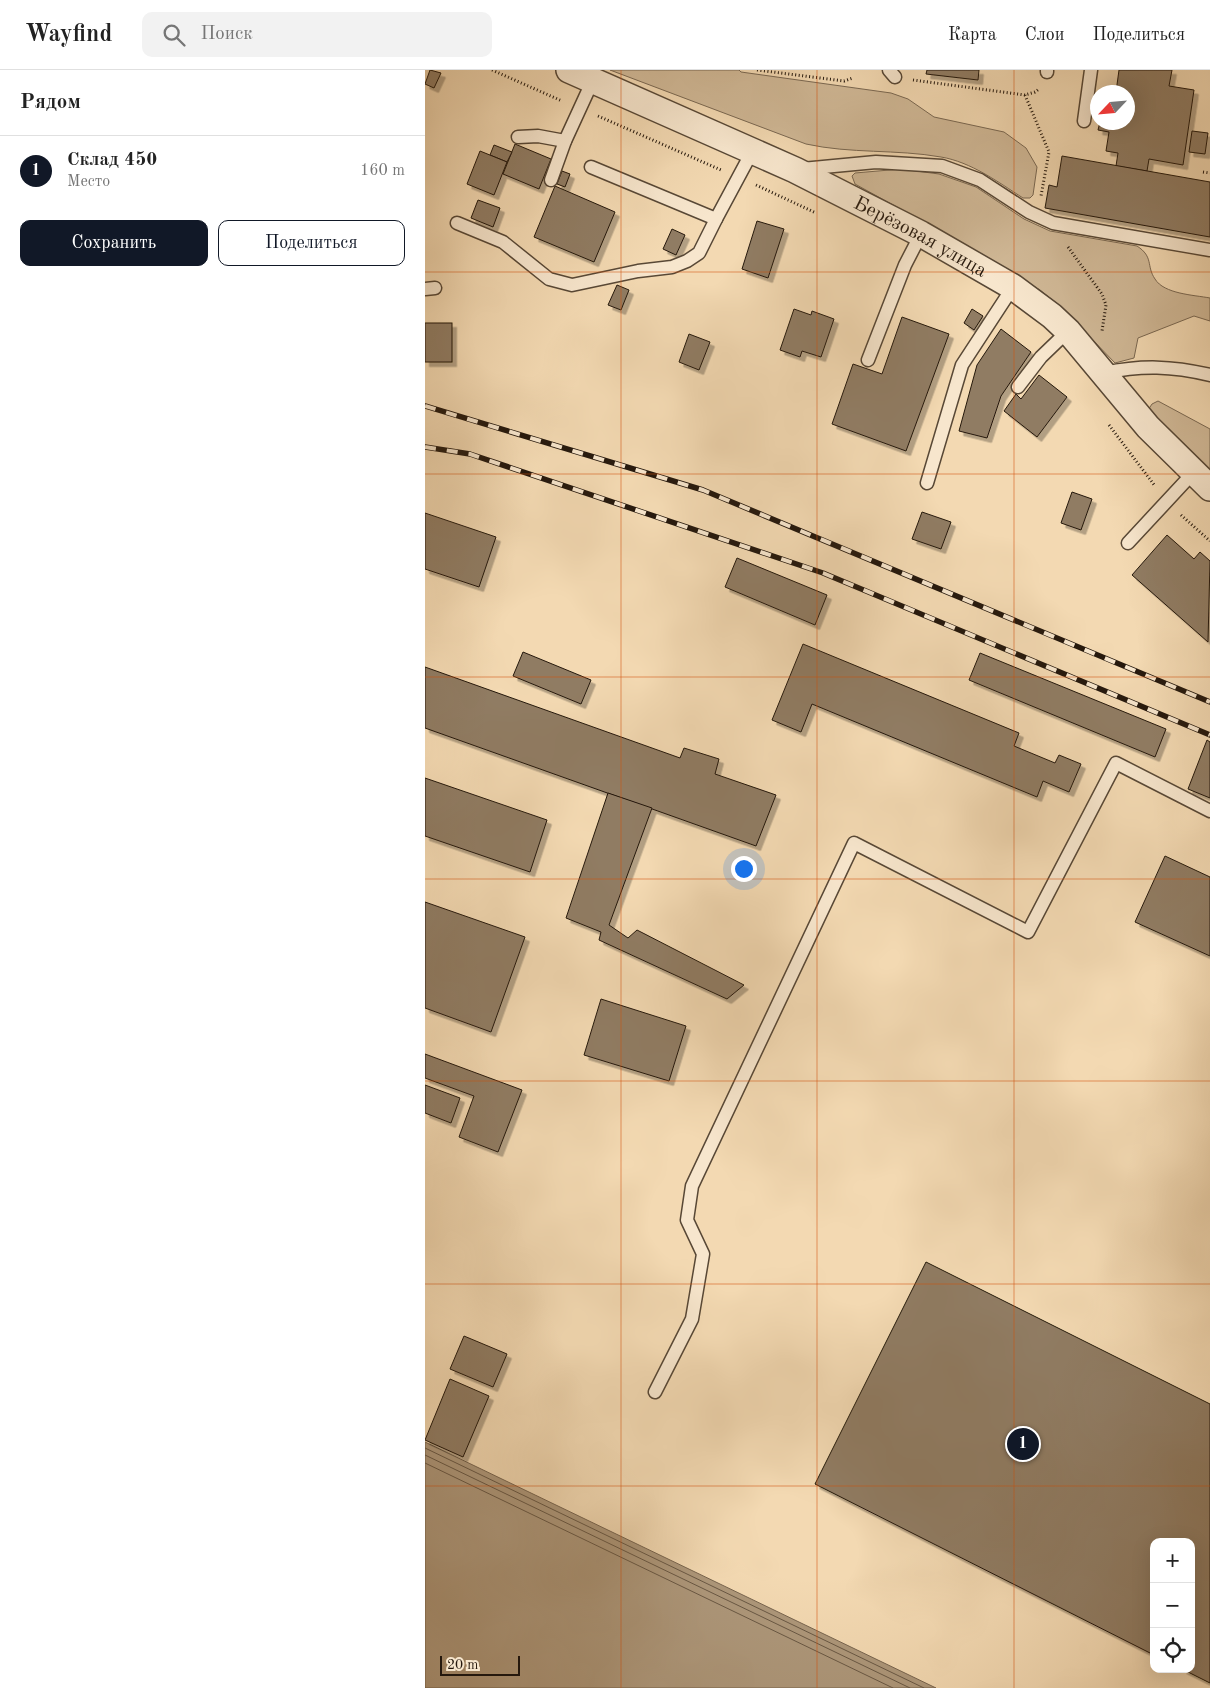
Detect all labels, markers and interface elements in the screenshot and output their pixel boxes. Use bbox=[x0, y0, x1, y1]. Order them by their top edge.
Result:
search box bbox=[142, 12, 492, 57]
icon: search bbox=[160, 21, 188, 49]
text: Wayfind bbox=[25, 23, 112, 47]
text: Поиск bbox=[200, 25, 253, 44]
text: Карта bbox=[948, 26, 997, 44]
text: Слои bbox=[1025, 26, 1064, 44]
text: Поделиться bbox=[1092, 26, 1185, 44]
north arrow bbox=[1090, 85, 1135, 130]
text: Рядом bbox=[20, 92, 81, 113]
text: Склад 450 bbox=[67, 151, 157, 170]
text: 1 bbox=[31, 163, 41, 179]
text: 160 m bbox=[360, 163, 405, 179]
text: Место bbox=[67, 174, 110, 190]
street label: Берёзовая улица bbox=[850, 194, 990, 282]
button: Сохранить bbox=[20, 220, 208, 266]
button: Поделиться bbox=[218, 220, 405, 266]
your location bbox=[731, 856, 757, 882]
pin: 1 bbox=[1007, 1425, 1039, 1463]
map controls bbox=[1150, 1538, 1195, 1673]
button: + bbox=[1150, 1538, 1195, 1583]
button: − bbox=[1150, 1583, 1195, 1628]
button: locate bbox=[1150, 1628, 1195, 1673]
scale bar bbox=[440, 1653, 520, 1676]
text: 20 m bbox=[447, 1658, 478, 1672]

